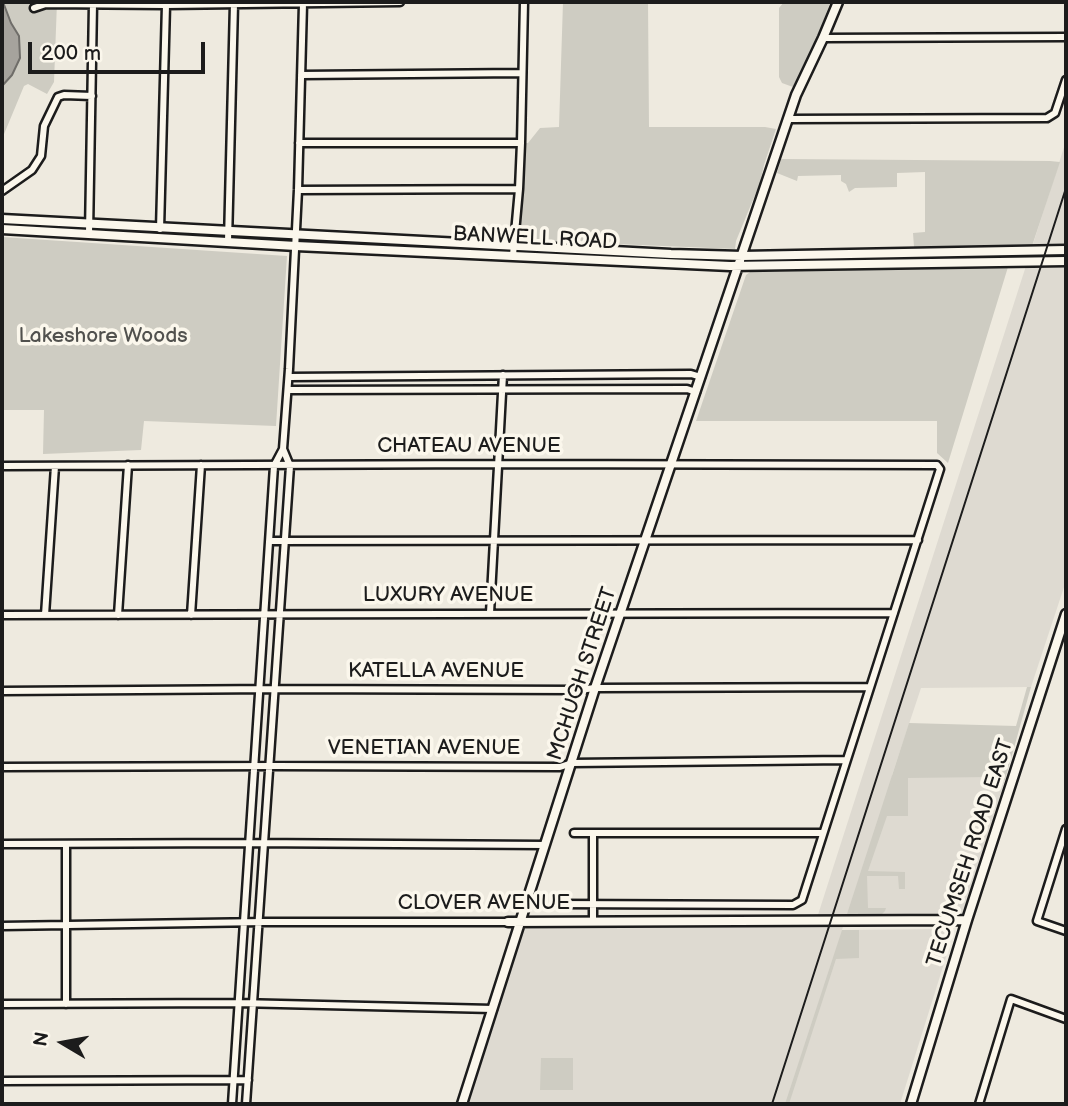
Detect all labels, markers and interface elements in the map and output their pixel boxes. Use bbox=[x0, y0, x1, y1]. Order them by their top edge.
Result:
scale bar bbox=[32, 28, 208, 72]
text: 200 m bbox=[41, 41, 101, 66]
street label: BANWELL ROAD bbox=[452, 222, 618, 256]
park label: Lakeshore Woods bbox=[18, 324, 188, 350]
street label: CHATEAU AVENUE bbox=[377, 434, 561, 460]
street label: LUXURY AVENUE bbox=[363, 583, 533, 609]
street label: MCHUGH STREET bbox=[543, 584, 623, 764]
street label: KATELLA AVENUE bbox=[348, 659, 524, 685]
street label: VENETIAN AVENUE bbox=[328, 736, 520, 762]
street label: TECUMSEH ROAD EAST bbox=[922, 736, 1020, 970]
street label: CLOVER AVENUE bbox=[398, 891, 570, 917]
north arrow bbox=[28, 1008, 98, 1078]
text: N bbox=[29, 1030, 54, 1048]

